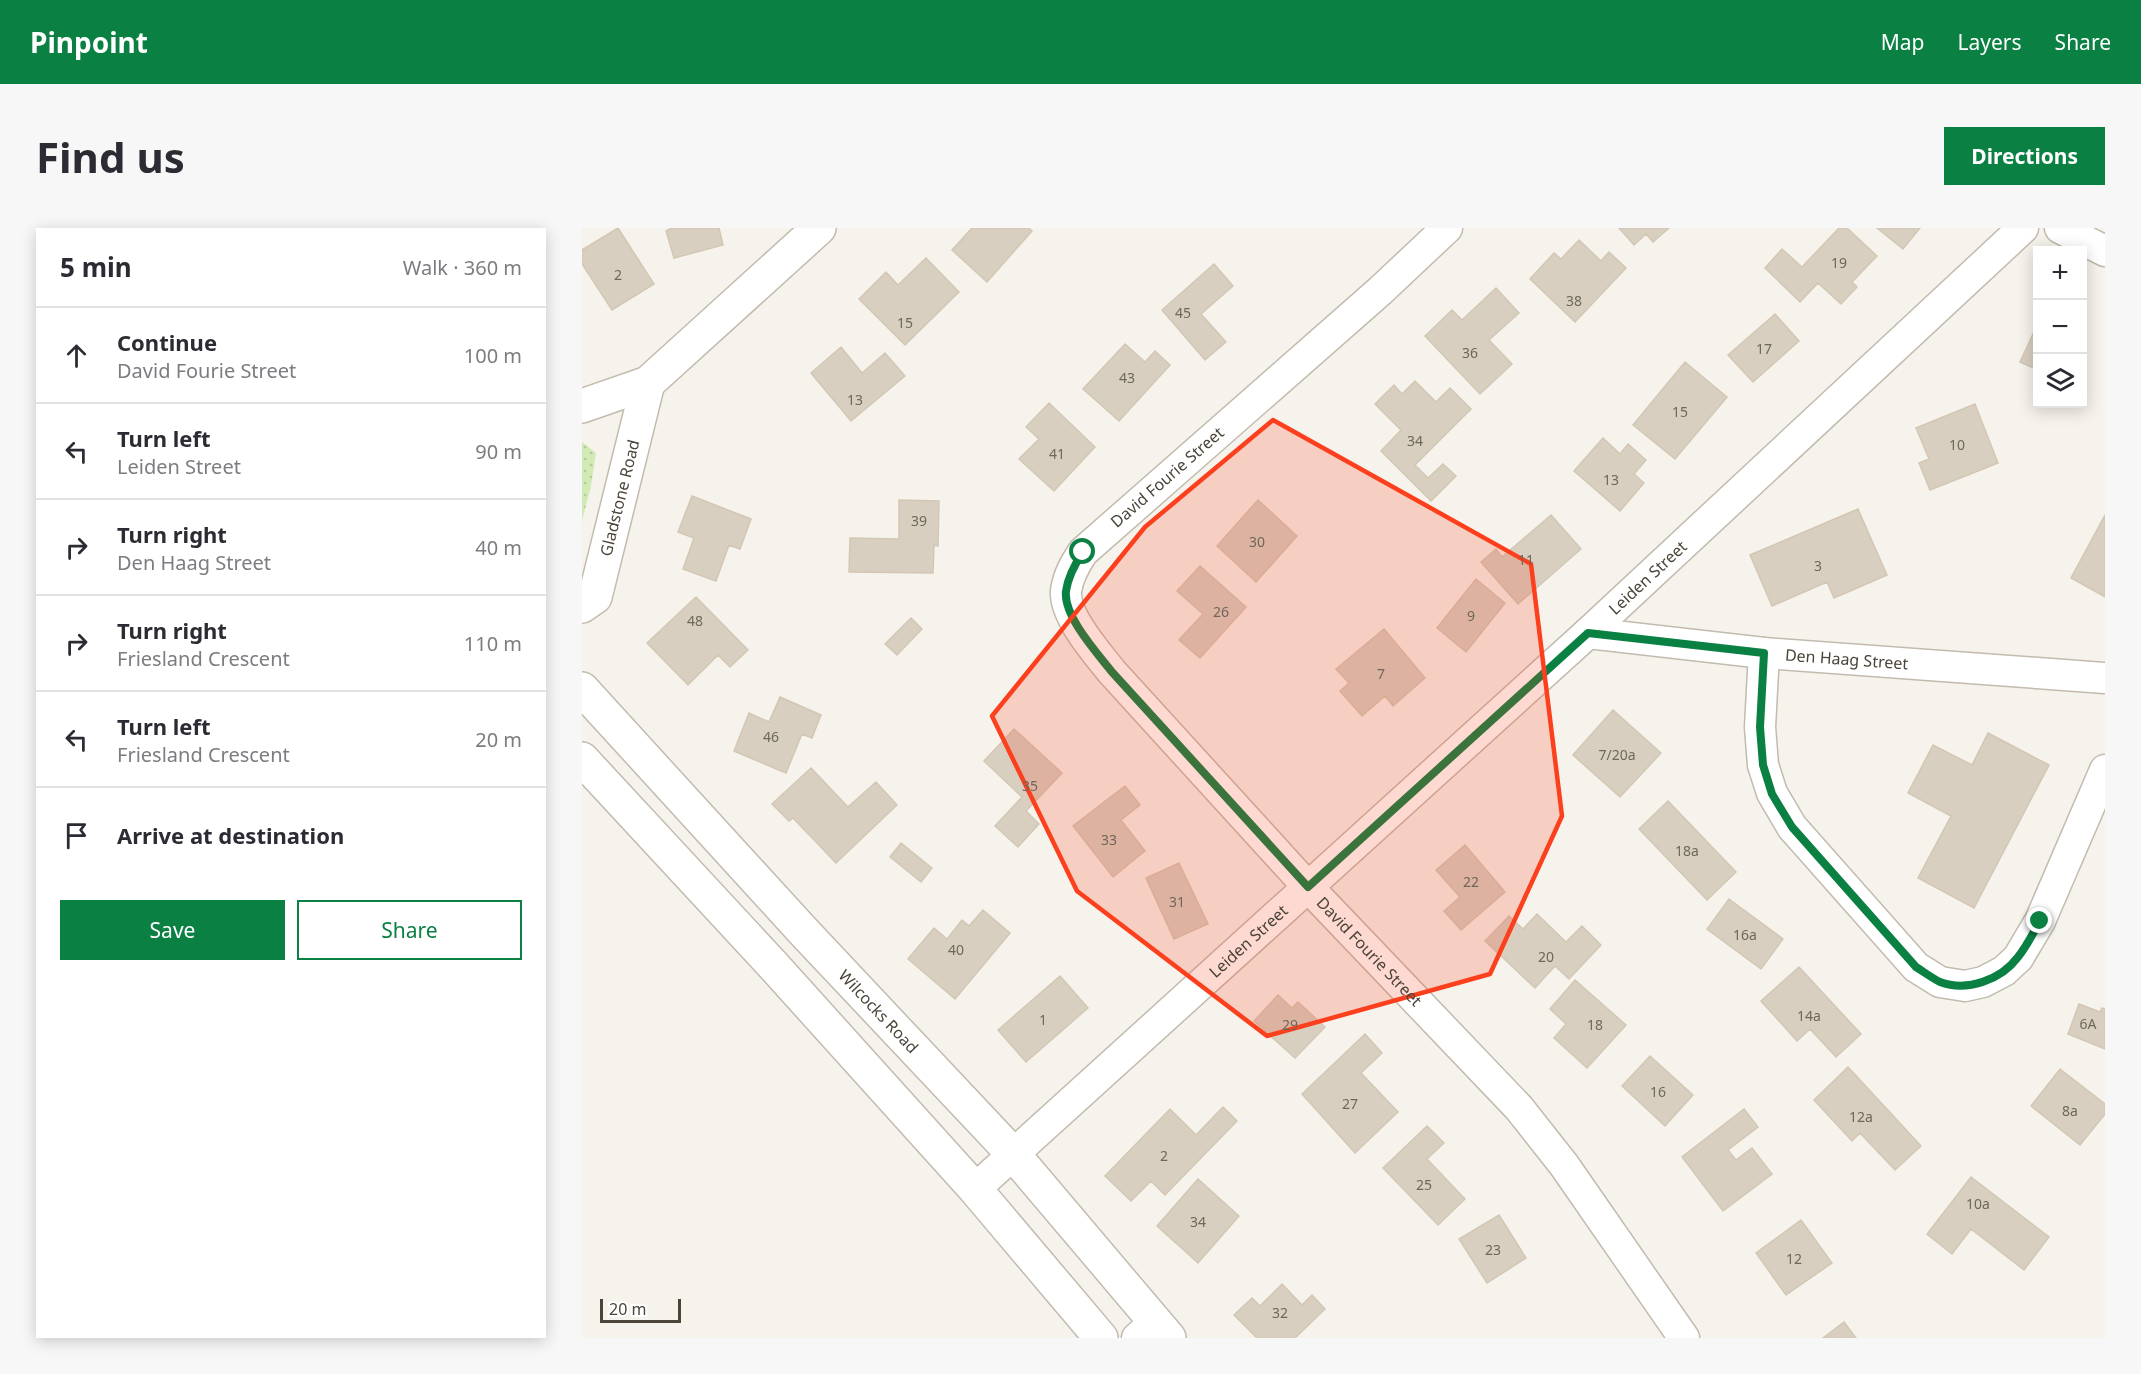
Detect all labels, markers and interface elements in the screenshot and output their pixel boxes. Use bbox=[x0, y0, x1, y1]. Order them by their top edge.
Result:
text: Pinpoint bbox=[30, 23, 148, 61]
text: Map bbox=[1881, 28, 1925, 56]
text: Layers bbox=[1958, 28, 2022, 56]
text: Share bbox=[2055, 28, 2111, 56]
button: Directions bbox=[1944, 127, 2105, 185]
text: Find us bbox=[36, 128, 185, 185]
map controls bbox=[2033, 246, 2087, 408]
button: + bbox=[2033, 246, 2087, 300]
text: 5 min bbox=[60, 249, 132, 285]
house number: 19 bbox=[1831, 253, 1847, 272]
text: Walk · 360 m bbox=[403, 254, 522, 281]
house number: 2 bbox=[614, 265, 622, 284]
house number: 38 bbox=[1566, 291, 1582, 310]
button: − bbox=[2033, 300, 2087, 354]
house number: 45 bbox=[1175, 303, 1191, 322]
house number: 15 bbox=[897, 313, 913, 332]
text: Continue bbox=[117, 327, 217, 357]
icon: ahead bbox=[60, 339, 93, 372]
house number: 17 bbox=[1756, 339, 1772, 358]
text: 100 m bbox=[464, 342, 522, 369]
house number: 36 bbox=[1462, 343, 1478, 362]
button: layers bbox=[2033, 354, 2087, 408]
text: David Fourie Street bbox=[117, 357, 296, 384]
house number: 43 bbox=[1119, 368, 1135, 387]
house number: 13 bbox=[847, 390, 863, 409]
house number: 15 bbox=[1672, 402, 1688, 421]
street label: David Fourie Street bbox=[1106, 422, 1228, 532]
text: Turn left bbox=[117, 423, 211, 453]
house number: 34 bbox=[1407, 431, 1423, 450]
icon: left bbox=[60, 435, 93, 468]
house number: 10 bbox=[1949, 435, 1965, 454]
street label: Gladstone Road bbox=[595, 437, 645, 558]
text: 90 m bbox=[475, 438, 522, 465]
house number: 41 bbox=[1049, 444, 1065, 463]
text: Leiden Street bbox=[117, 453, 241, 480]
house number: 13 bbox=[1603, 470, 1619, 489]
house number: 39 bbox=[911, 511, 927, 530]
text: Turn right bbox=[117, 519, 227, 549]
icon: right bbox=[60, 531, 93, 564]
house number: 30 bbox=[1249, 532, 1265, 551]
text: 40 m bbox=[475, 534, 522, 561]
street label: Leiden Street bbox=[1604, 536, 1692, 619]
route start bbox=[1069, 538, 1095, 564]
text: Den Haag Street bbox=[117, 549, 271, 576]
house number: 11 bbox=[1518, 550, 1534, 569]
house number: 3 bbox=[1814, 556, 1822, 575]
house number: 26 bbox=[1213, 602, 1229, 621]
house number: 9 bbox=[1467, 606, 1475, 625]
house number: 48 bbox=[687, 611, 703, 630]
text: Turn right bbox=[117, 615, 227, 645]
icon: right bbox=[60, 627, 93, 660]
text: 110 m bbox=[464, 630, 522, 657]
street label: Den Haag Street bbox=[1784, 644, 1909, 675]
text: Friesland Crescent bbox=[117, 645, 290, 672]
house number: 7 bbox=[1377, 664, 1385, 683]
text: Turn left bbox=[117, 711, 211, 741]
icon: left bbox=[60, 723, 93, 756]
text: 20 m bbox=[475, 726, 522, 753]
house number: 46 bbox=[763, 727, 779, 746]
text: Friesland Crescent bbox=[117, 741, 290, 768]
house number: 7/20a bbox=[1598, 745, 1636, 764]
house number: 35 bbox=[1022, 776, 1038, 795]
icon: arrive bbox=[60, 819, 93, 852]
text: Arrive at destination bbox=[117, 820, 344, 850]
house number: 33 bbox=[1101, 830, 1117, 849]
house number: 18a bbox=[1675, 841, 1699, 860]
house number: 22 bbox=[1463, 872, 1479, 891]
house number: 31 bbox=[1169, 892, 1185, 911]
street label: David Fourie Street bbox=[1312, 892, 1427, 1011]
street label: Leiden Street bbox=[1204, 899, 1293, 983]
button: Save bbox=[60, 900, 285, 960]
button: Share bbox=[297, 900, 522, 960]
route end bbox=[2026, 907, 2052, 933]
house number: 16a bbox=[1733, 925, 1757, 944]
house number: 40 bbox=[948, 940, 964, 959]
house number: 20 bbox=[1538, 947, 1554, 966]
street label: Wilcocks Road bbox=[834, 965, 923, 1058]
house number: 14a bbox=[1797, 1006, 1821, 1025]
house number: 1 bbox=[1039, 1010, 1047, 1029]
house number: 6A bbox=[2080, 1014, 2097, 1033]
house number: 29 bbox=[1282, 1015, 1298, 1034]
house number: 18 bbox=[1587, 1015, 1603, 1034]
house number: 16 bbox=[1650, 1082, 1666, 1101]
house number: 27 bbox=[1342, 1094, 1358, 1113]
house number: 8a bbox=[2062, 1101, 2078, 1120]
house number: 12a bbox=[1849, 1107, 1873, 1126]
house number: 2 bbox=[1160, 1146, 1168, 1165]
house number: 25 bbox=[1416, 1175, 1432, 1194]
house number: 10a bbox=[1966, 1194, 1990, 1213]
house number: 34 bbox=[1190, 1212, 1206, 1231]
house number: 23 bbox=[1485, 1240, 1501, 1259]
house number: 12 bbox=[1786, 1249, 1802, 1268]
scale bar bbox=[600, 1296, 681, 1324]
text: 20 m bbox=[609, 1298, 646, 1320]
house number: 32 bbox=[1272, 1303, 1288, 1322]

